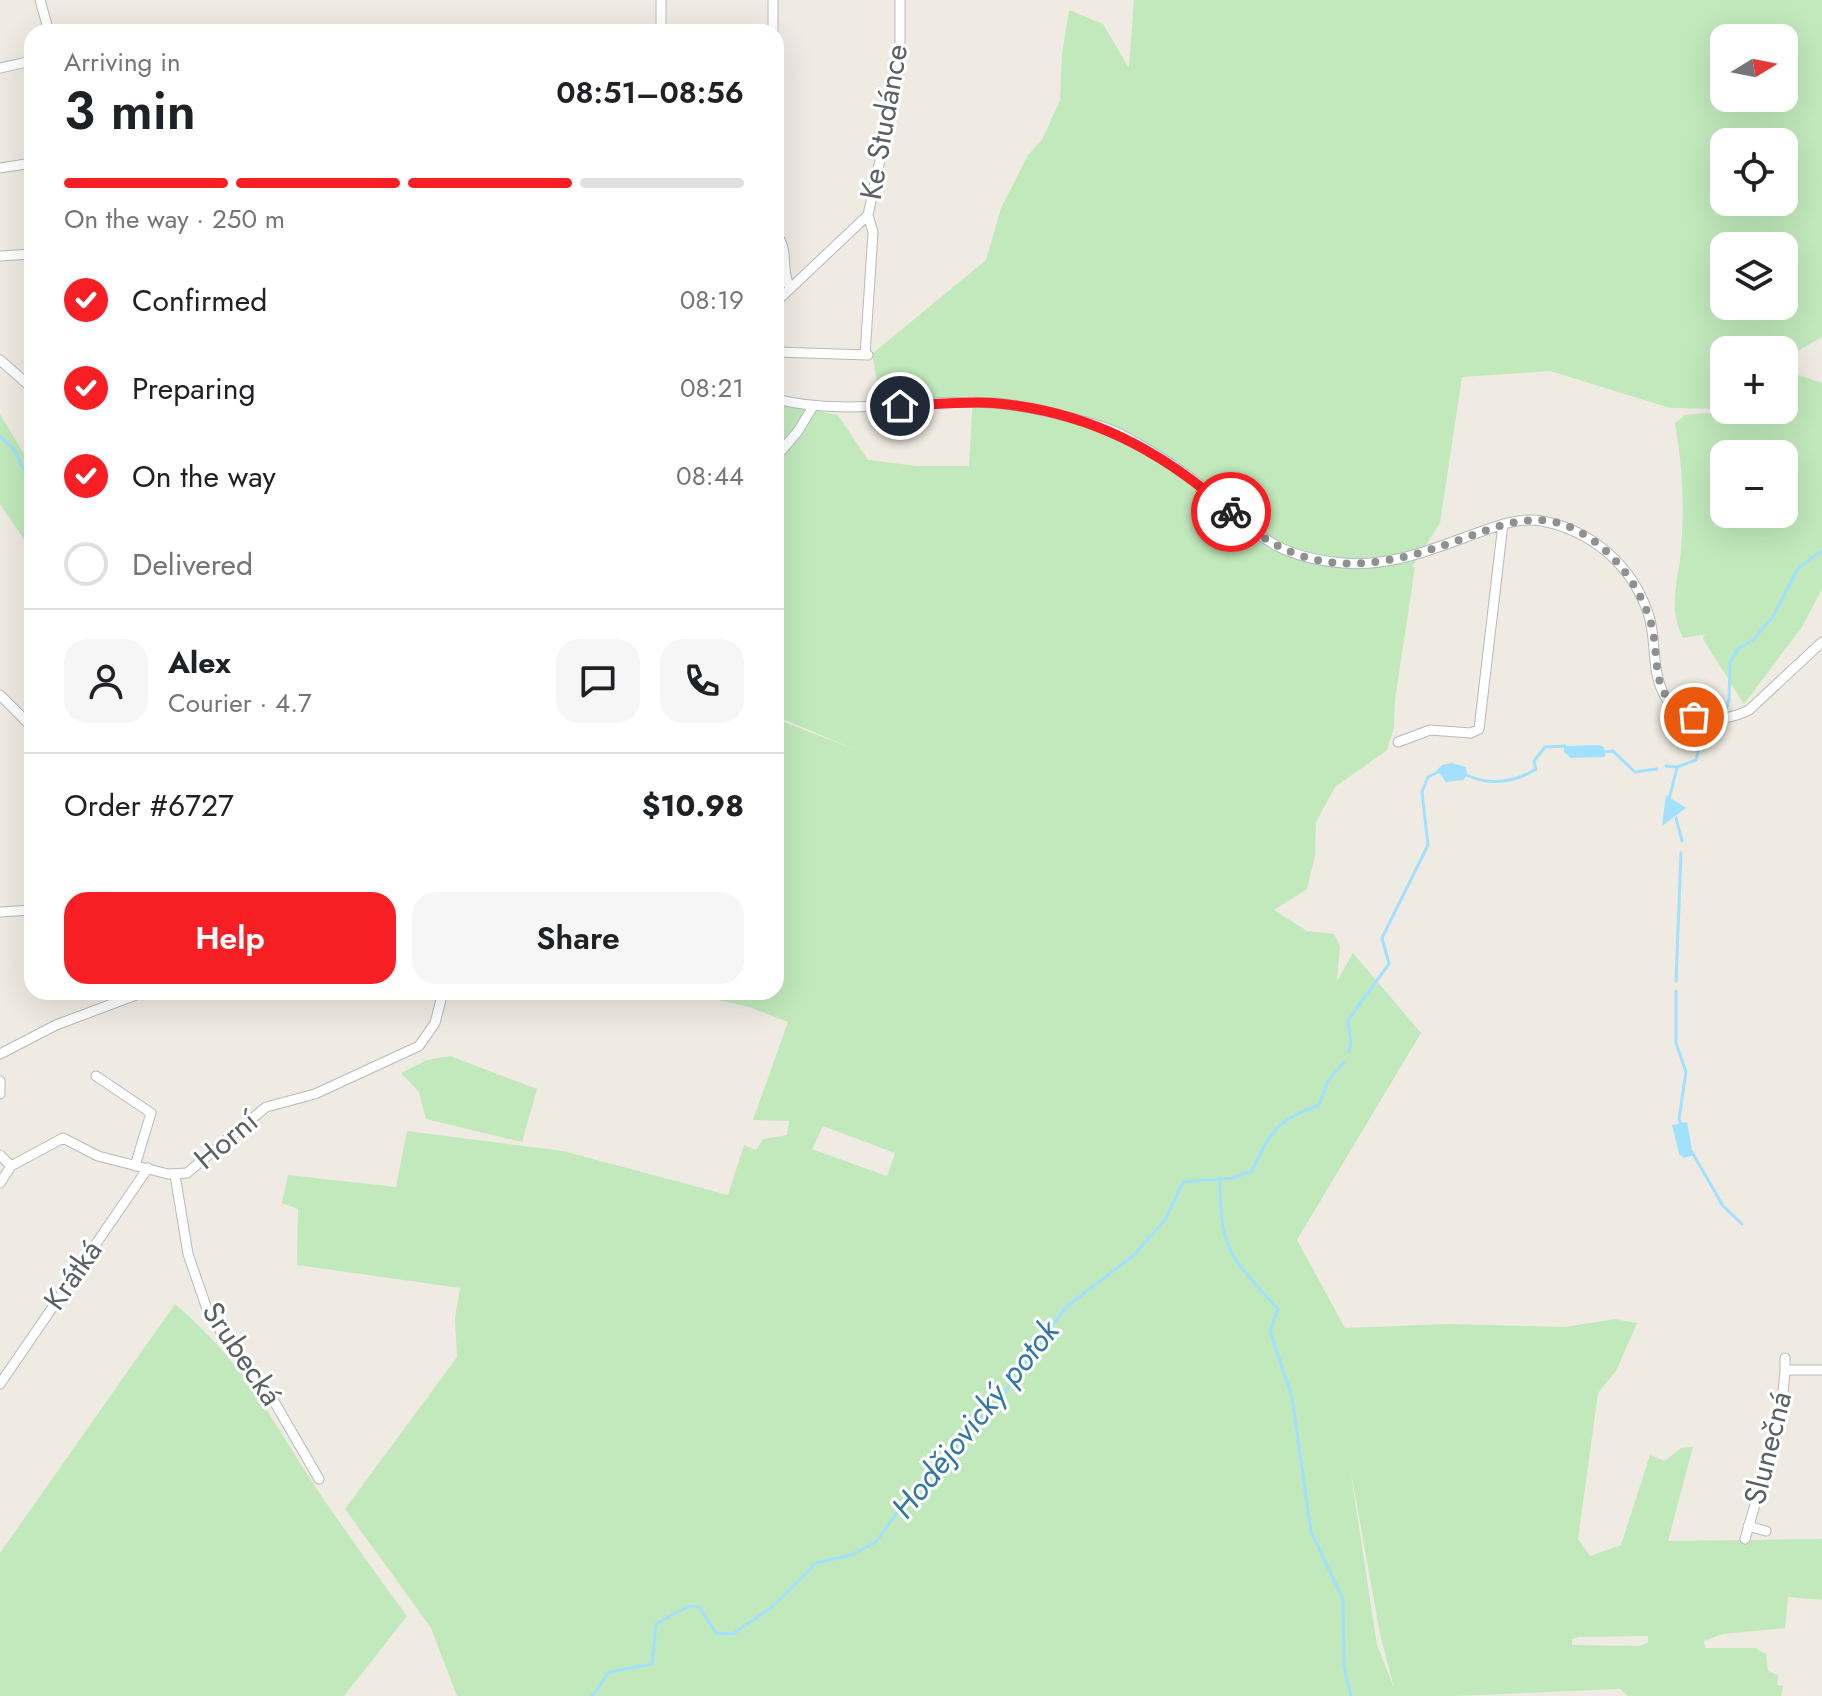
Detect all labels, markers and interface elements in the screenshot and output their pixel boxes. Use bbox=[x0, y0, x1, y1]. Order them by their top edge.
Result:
north arrow bbox=[1710, 24, 1798, 112]
map controls bbox=[1710, 24, 1798, 528]
street label: Ke Studánce bbox=[849, 41, 918, 203]
text: Arriving in bbox=[64, 43, 181, 81]
text: 08:51–08:56 bbox=[556, 71, 744, 114]
text: 3 min bbox=[64, 73, 196, 149]
button: locate bbox=[1710, 128, 1798, 216]
text: On the way · 250 m bbox=[64, 200, 285, 238]
button: layers bbox=[1710, 232, 1798, 320]
icon: check bbox=[64, 278, 108, 322]
text: Confirmed bbox=[132, 279, 267, 322]
text: 08:19 bbox=[680, 281, 744, 319]
button: + bbox=[1710, 336, 1798, 424]
icon: check bbox=[64, 366, 108, 410]
text: Preparing bbox=[132, 367, 256, 410]
text: 08:21 bbox=[680, 369, 744, 407]
pin bbox=[866, 372, 934, 440]
icon: home bbox=[878, 384, 922, 428]
button: − bbox=[1710, 440, 1798, 528]
icon: check bbox=[64, 454, 108, 498]
text: On the way bbox=[132, 455, 276, 498]
text: 08:44 bbox=[676, 457, 744, 495]
courier bbox=[1191, 472, 1271, 552]
icon: bike bbox=[1209, 490, 1253, 534]
text: Delivered bbox=[132, 543, 253, 586]
button: person bbox=[64, 639, 148, 723]
button: chat bbox=[556, 639, 640, 723]
button: phone bbox=[660, 639, 744, 723]
text: Alex bbox=[168, 641, 231, 684]
pin bbox=[1660, 683, 1728, 751]
text: Courier · 4.7 bbox=[168, 684, 312, 722]
icon: bag bbox=[1672, 695, 1716, 739]
text: Order #6727 bbox=[64, 784, 234, 827]
text: $10.98 bbox=[642, 784, 744, 827]
button: Help bbox=[64, 892, 396, 984]
button: Share bbox=[412, 892, 744, 984]
street label: Horní bbox=[184, 1099, 268, 1179]
street label: Krátká bbox=[33, 1231, 112, 1318]
street label: Srubecká bbox=[192, 1293, 293, 1414]
water label: Hodějovický potok bbox=[880, 1309, 1070, 1528]
street label: Slunečná bbox=[1733, 1387, 1802, 1509]

